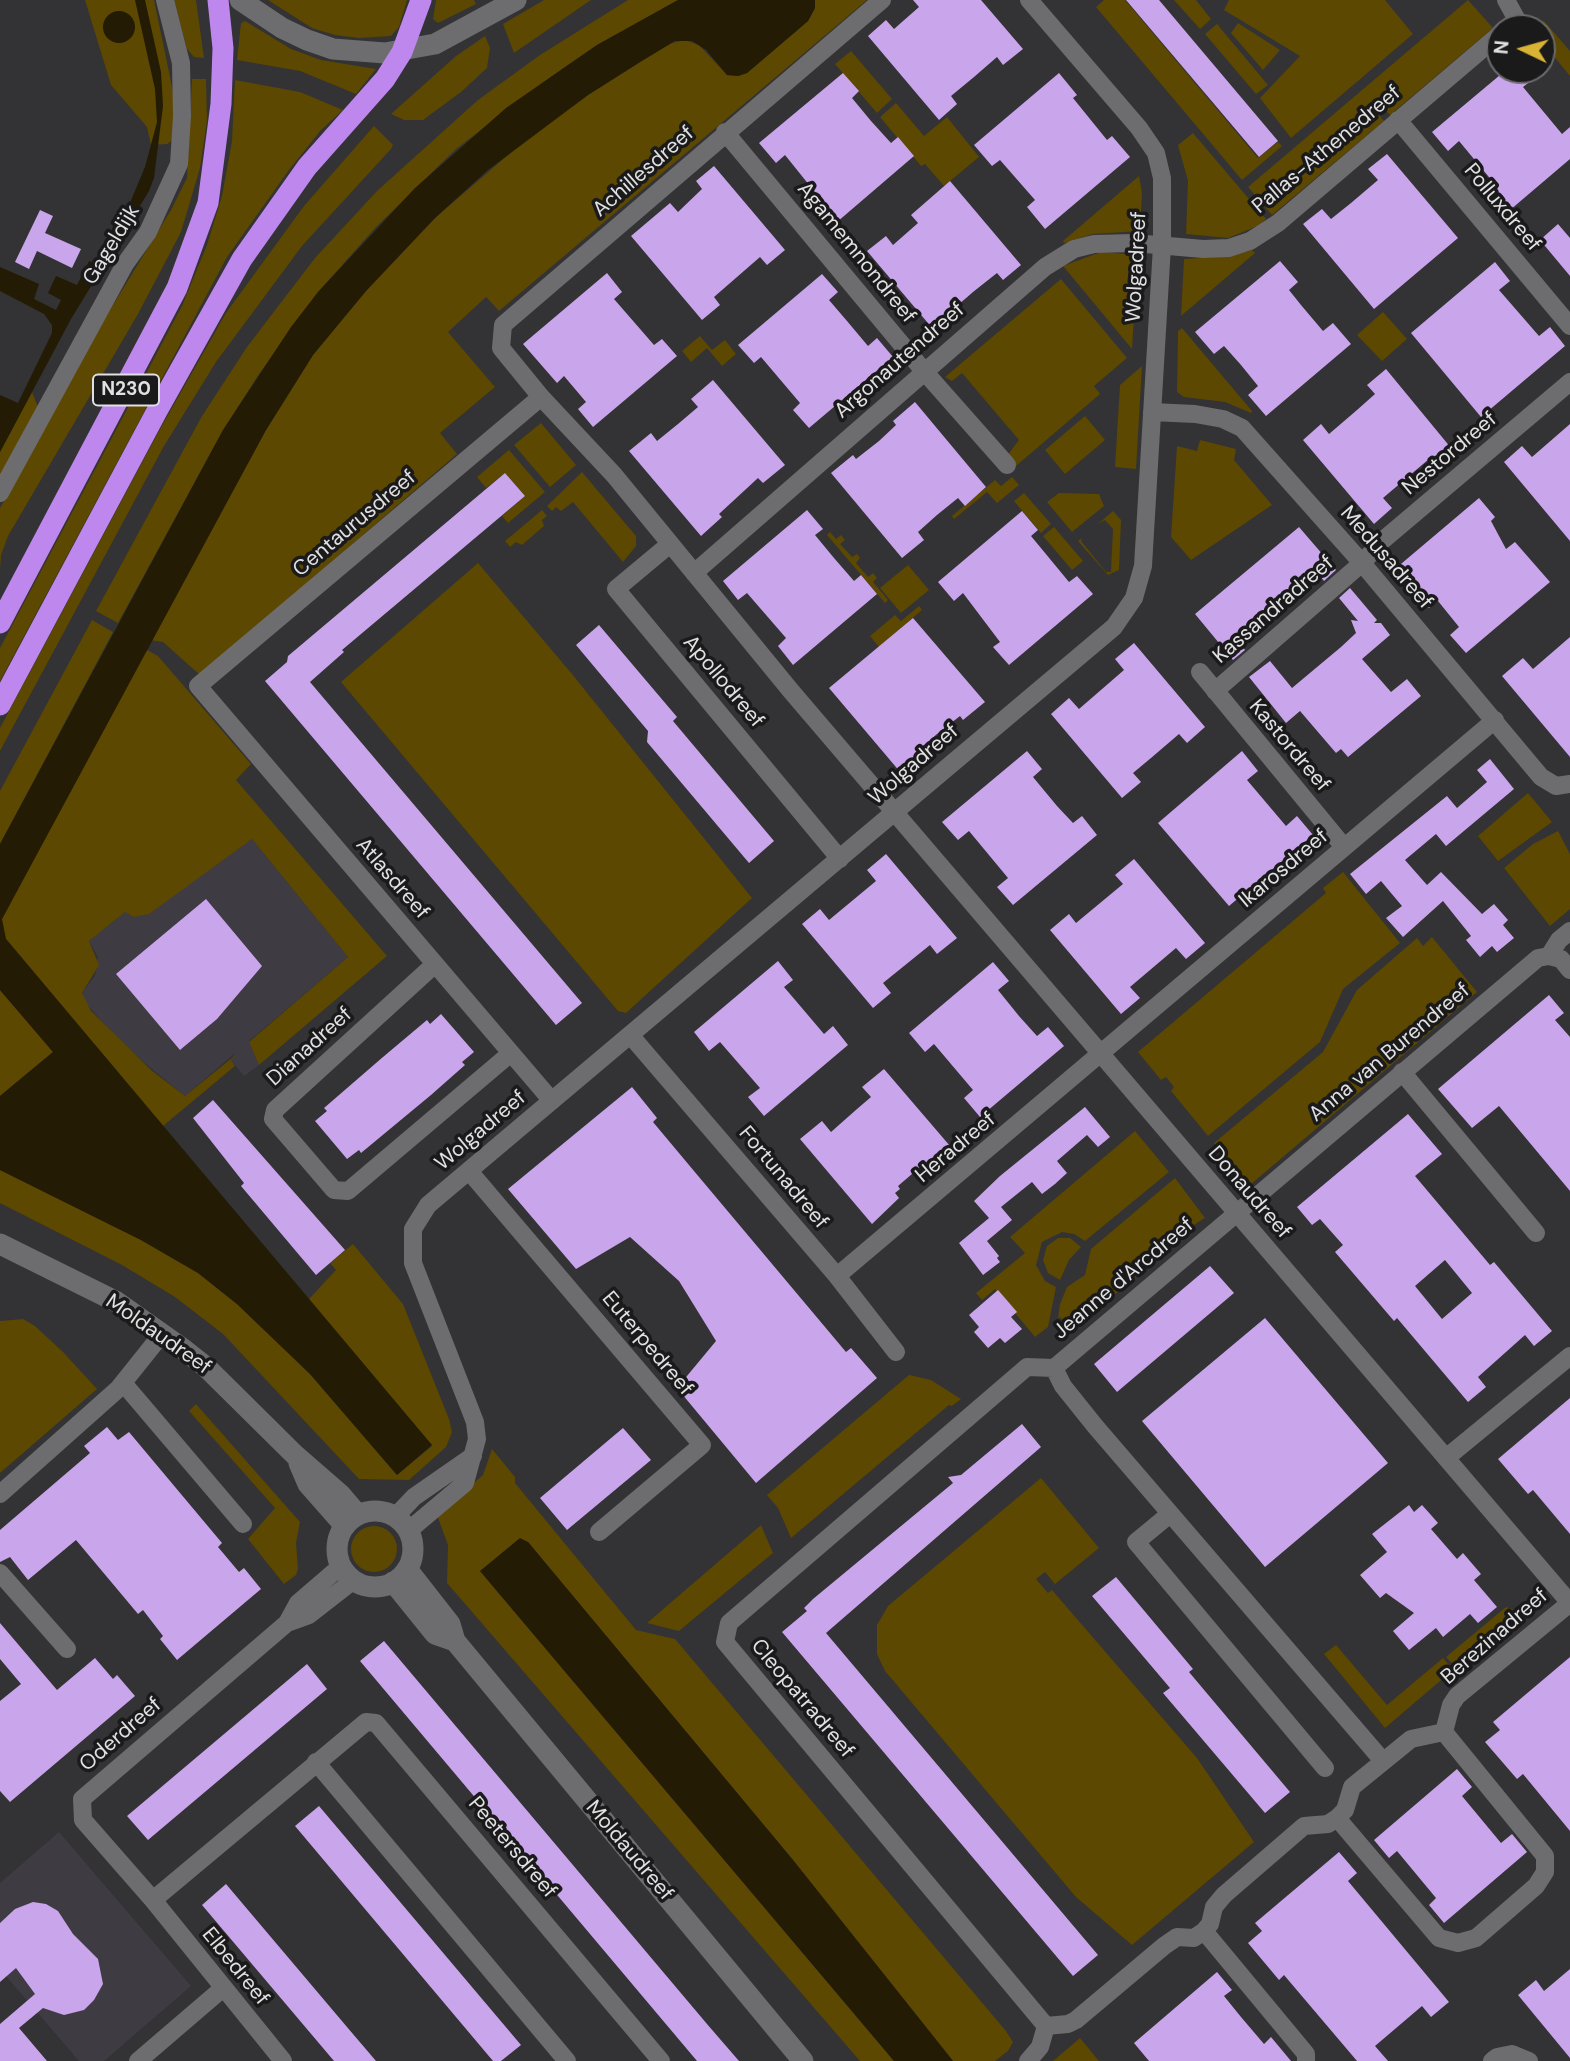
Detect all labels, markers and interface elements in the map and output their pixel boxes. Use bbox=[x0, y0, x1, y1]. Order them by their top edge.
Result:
north arrow bbox=[1486, 14, 1556, 84]
text: N bbox=[1489, 39, 1515, 55]
street label: Pallas-Athenedreef bbox=[1248, 81, 1406, 219]
street label: Achillesdreef bbox=[588, 121, 700, 223]
street label: Polluxdreef bbox=[1458, 159, 1546, 257]
street label: Agamemnondreef bbox=[791, 177, 921, 329]
street label: Gageldijk bbox=[78, 200, 146, 290]
street label: Wolgadreef bbox=[1122, 211, 1152, 323]
street label: Argonautendreef bbox=[830, 298, 970, 424]
road number: N230 bbox=[93, 374, 159, 406]
street label: Nestordreef bbox=[1398, 407, 1502, 501]
street label: Centaurusdreef bbox=[288, 465, 422, 583]
street label: Medusadreef bbox=[1334, 501, 1438, 615]
street label: Kassandradreef bbox=[1208, 551, 1340, 669]
street label: Apollodreef bbox=[677, 631, 769, 733]
street label: Kastordreef bbox=[1243, 695, 1335, 797]
street label: Wolgadreef bbox=[864, 719, 964, 811]
street label: Ikarosdreef bbox=[1234, 824, 1334, 914]
street label: Atlasdreef bbox=[350, 833, 434, 925]
street label: Anna van Burendreef bbox=[1304, 978, 1476, 1128]
street label: Dianadreef bbox=[262, 1002, 358, 1092]
street label: Wolgadreef bbox=[430, 1086, 532, 1176]
street label: Heradreef bbox=[911, 1107, 1001, 1189]
street label: Fortunadreef bbox=[733, 1122, 833, 1234]
street label: Donaudreef bbox=[1202, 1142, 1296, 1244]
street label: Jeanne d'Arcdreef bbox=[1049, 1213, 1199, 1345]
street label: Euterpedreef bbox=[596, 1287, 698, 1401]
street label: Moldaudreef bbox=[100, 1289, 216, 1381]
street label: Berezinadreef bbox=[1436, 1584, 1554, 1690]
street label: Cleopatradreef bbox=[745, 1634, 859, 1764]
street label: Oderdreef bbox=[75, 1693, 167, 1777]
street label: Peetersdreef bbox=[462, 1792, 562, 1904]
street label: Moldaudreef bbox=[580, 1796, 678, 1906]
street label: Elbedreef bbox=[196, 1923, 274, 2011]

